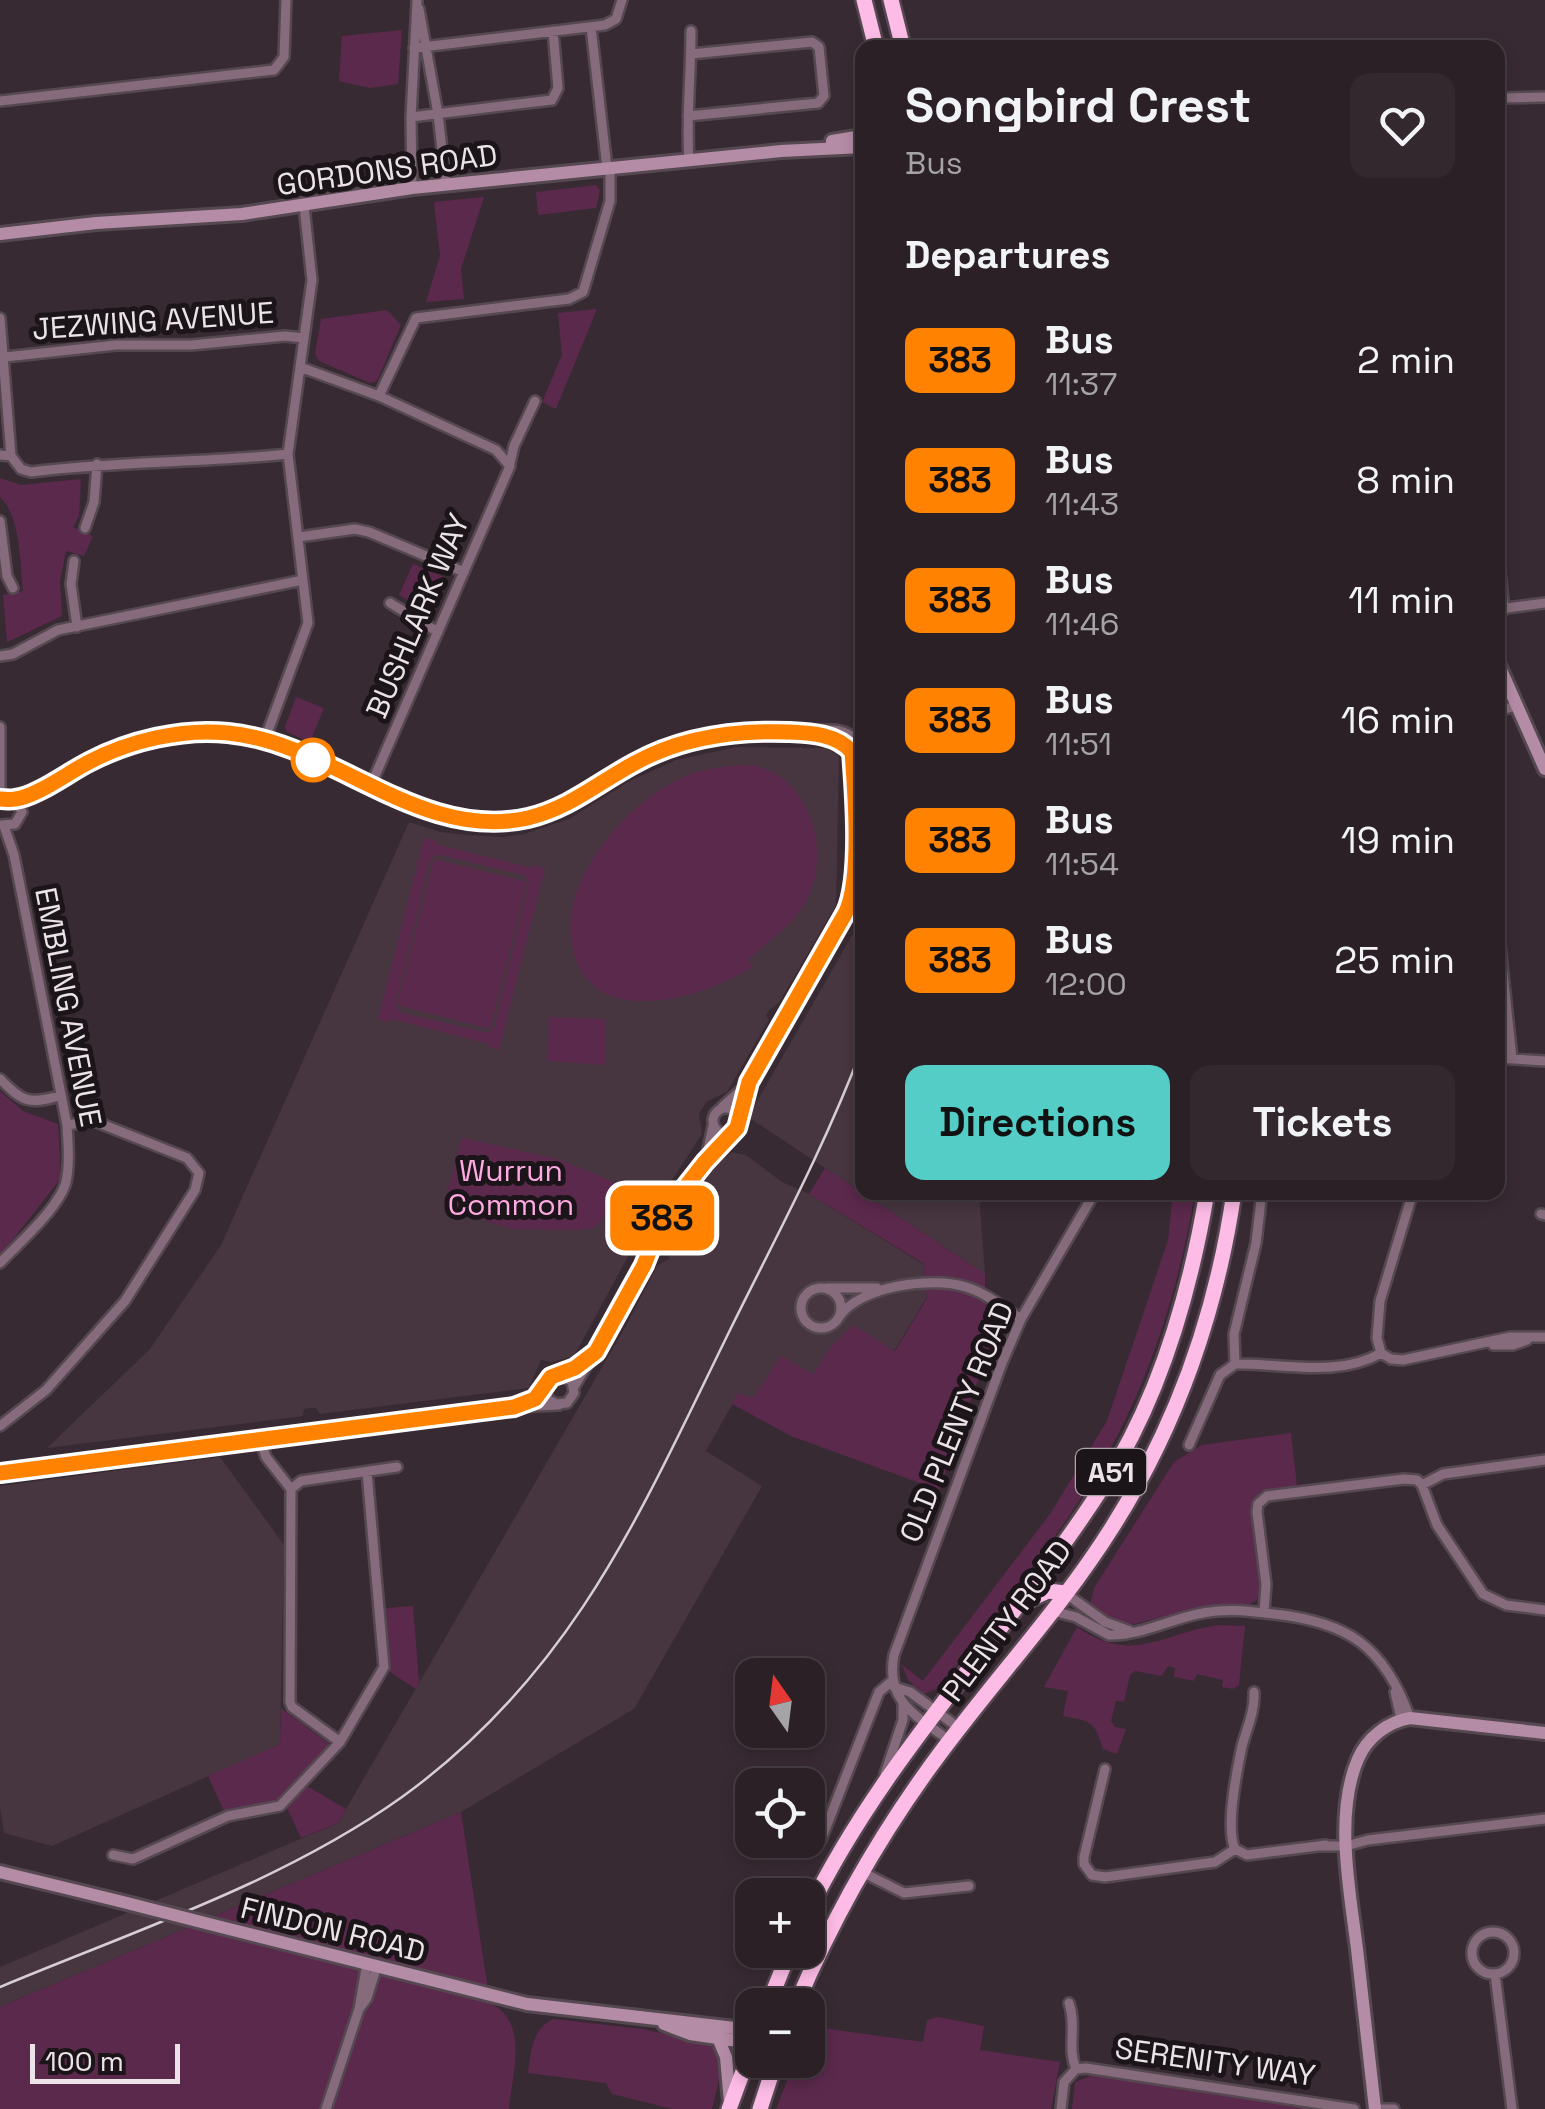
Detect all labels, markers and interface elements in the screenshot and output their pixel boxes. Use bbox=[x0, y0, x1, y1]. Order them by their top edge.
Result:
button: heart bbox=[1350, 73, 1455, 178]
text: Songbird Crest bbox=[905, 75, 1251, 136]
street label: GORDONS ROAD bbox=[274, 135, 500, 204]
text: Bus bbox=[905, 143, 963, 183]
text: Departures bbox=[905, 231, 1110, 279]
street label: JEZWING AVENUE bbox=[31, 293, 275, 348]
text: Bus bbox=[1045, 316, 1114, 364]
text: 2 min bbox=[1357, 336, 1455, 384]
text: 383 bbox=[928, 338, 992, 382]
text: 11:37 bbox=[1045, 364, 1117, 404]
text: Bus bbox=[1045, 436, 1114, 484]
text: 8 min bbox=[1356, 456, 1455, 504]
text: 383 bbox=[928, 458, 992, 502]
text: 11:43 bbox=[1045, 484, 1119, 524]
street label: BUSHLARK WAY bbox=[357, 508, 478, 724]
text: Bus bbox=[1045, 556, 1114, 604]
text: 11 min bbox=[1348, 576, 1455, 624]
text: 383 bbox=[928, 578, 992, 622]
text: 11:46 bbox=[1045, 604, 1119, 644]
text: Bus bbox=[1045, 676, 1114, 724]
text: 16 min bbox=[1341, 696, 1455, 744]
text: 383 bbox=[928, 698, 992, 742]
text: 11:51 bbox=[1045, 724, 1112, 764]
unlabelled marker bbox=[292, 739, 334, 781]
text: Bus bbox=[1045, 796, 1114, 844]
text: 19 min bbox=[1341, 816, 1455, 864]
text: 383 bbox=[928, 818, 992, 862]
text: 11:54 bbox=[1045, 844, 1119, 884]
street label: EMBLING AVENUE bbox=[26, 884, 111, 1130]
text: Bus bbox=[1045, 916, 1114, 964]
text: 25 min bbox=[1334, 936, 1455, 984]
text: 383 bbox=[928, 938, 992, 982]
text: 12:00 bbox=[1045, 964, 1127, 1004]
button: Directions bbox=[905, 1065, 1170, 1180]
button: Tickets bbox=[1190, 1065, 1455, 1180]
park label: Wurrun Common bbox=[448, 1151, 574, 1224]
line badge: 383 bbox=[604, 1186, 720, 1250]
text: 383 bbox=[630, 1196, 694, 1240]
street label: OLD PLENTY ROAD bbox=[890, 1296, 1023, 1548]
road number: A51 bbox=[1076, 1449, 1146, 1495]
street label: PLENTY ROAD bbox=[933, 1532, 1080, 1709]
north arrow bbox=[735, 1658, 825, 1748]
map controls bbox=[735, 1658, 825, 2078]
button: locate bbox=[735, 1768, 825, 1858]
button: + bbox=[735, 1878, 825, 1968]
street label: FINDON ROAD bbox=[237, 1888, 429, 1971]
button: − bbox=[735, 1988, 825, 2078]
street label: SERENITY WAY bbox=[1112, 2028, 1318, 2095]
scale bar bbox=[30, 2039, 180, 2084]
text: 100 m bbox=[45, 2043, 124, 2079]

